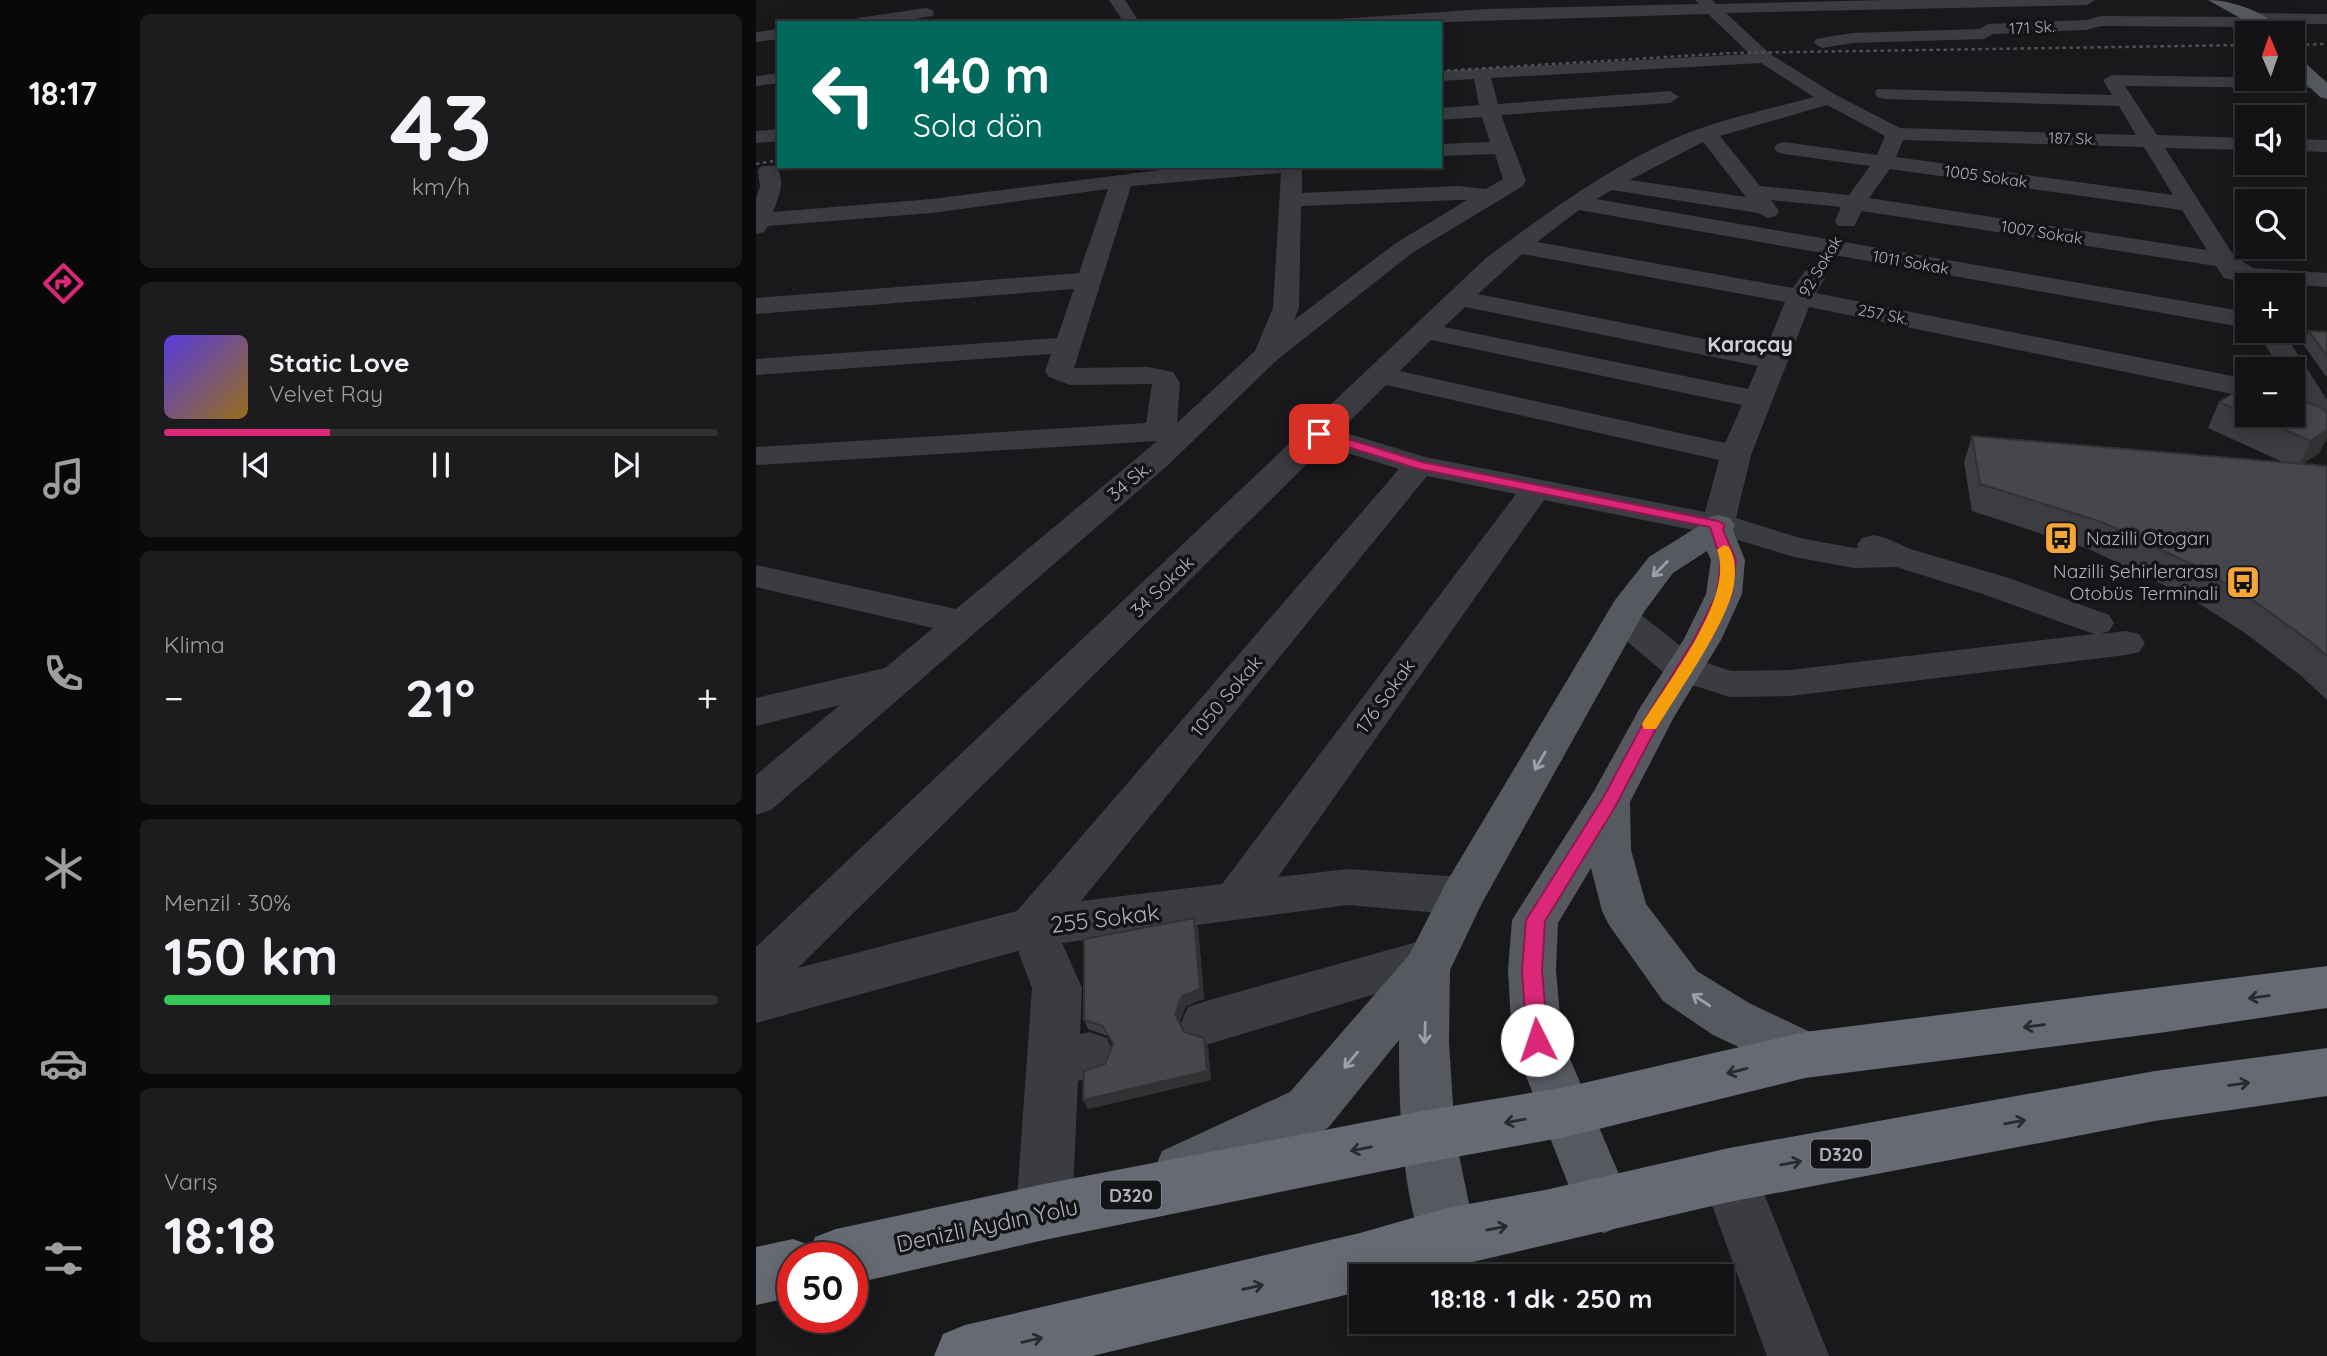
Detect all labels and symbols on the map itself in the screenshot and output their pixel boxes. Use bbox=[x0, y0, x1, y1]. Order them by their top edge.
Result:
street label: 171 Sk. bbox=[2009, 16, 2055, 38]
north arrow bbox=[2235, 21, 2305, 91]
street label: 187 Sk. bbox=[2048, 127, 2096, 149]
street label: 1005 Sokak bbox=[1943, 160, 2029, 192]
street label: 1007 Sokak bbox=[2000, 216, 2084, 248]
street label: 92 Sokak bbox=[1794, 232, 1846, 300]
street label: 1011 Sokak bbox=[1871, 245, 1951, 279]
street label: 257 Sk. bbox=[1856, 299, 1910, 329]
district label: Karaçay bbox=[1707, 331, 1793, 357]
pin bbox=[1289, 404, 1349, 464]
street label: 34 Sk. bbox=[1102, 456, 1156, 506]
bus stop icon: Nazilli Otogarı bbox=[2042, 519, 2080, 557]
place label: Nazilli Otogarı bbox=[2086, 526, 2210, 550]
street label: 34 Sokak bbox=[1125, 550, 1199, 622]
place label: Nazilli Şehirlerarası Otobüs Terminali bbox=[2053, 559, 2218, 605]
one-way arrow bbox=[1652, 560, 1669, 577]
bus stop icon: Nazilli Şehirlerarası Otobüs Terminali bbox=[2224, 563, 2262, 601]
street label: 1050 Sokak bbox=[1185, 650, 1267, 742]
street label: 176 Sokak bbox=[1350, 654, 1420, 738]
one-way arrow bbox=[1533, 750, 1547, 770]
street label: 255 Sokak bbox=[1049, 897, 1161, 939]
one-way arrow bbox=[2249, 990, 2271, 1003]
one-way arrow bbox=[1692, 993, 1712, 1007]
position arrow bbox=[1500, 1003, 1574, 1077]
one-way arrow bbox=[2023, 1020, 2046, 1033]
one-way arrow bbox=[1418, 1021, 1431, 1044]
one-way arrow bbox=[1343, 1051, 1359, 1069]
one-way arrow bbox=[1726, 1065, 1749, 1078]
one-way arrow bbox=[2227, 1077, 2250, 1090]
one-way arrow bbox=[1504, 1115, 1527, 1128]
one-way arrow bbox=[2003, 1115, 2026, 1128]
road number: D320 bbox=[1811, 1140, 1871, 1168]
one-way arrow bbox=[1350, 1143, 1373, 1156]
one-way arrow bbox=[1779, 1156, 1802, 1169]
road number: D320 bbox=[1101, 1180, 1161, 1210]
street label: Denizli Aydın Yolu bbox=[893, 1192, 1081, 1258]
one-way arrow bbox=[1485, 1220, 1508, 1234]
speed limit sign: 50 bbox=[777, 1242, 868, 1333]
one-way arrow bbox=[1241, 1280, 1264, 1293]
one-way arrow bbox=[1020, 1333, 1043, 1346]

